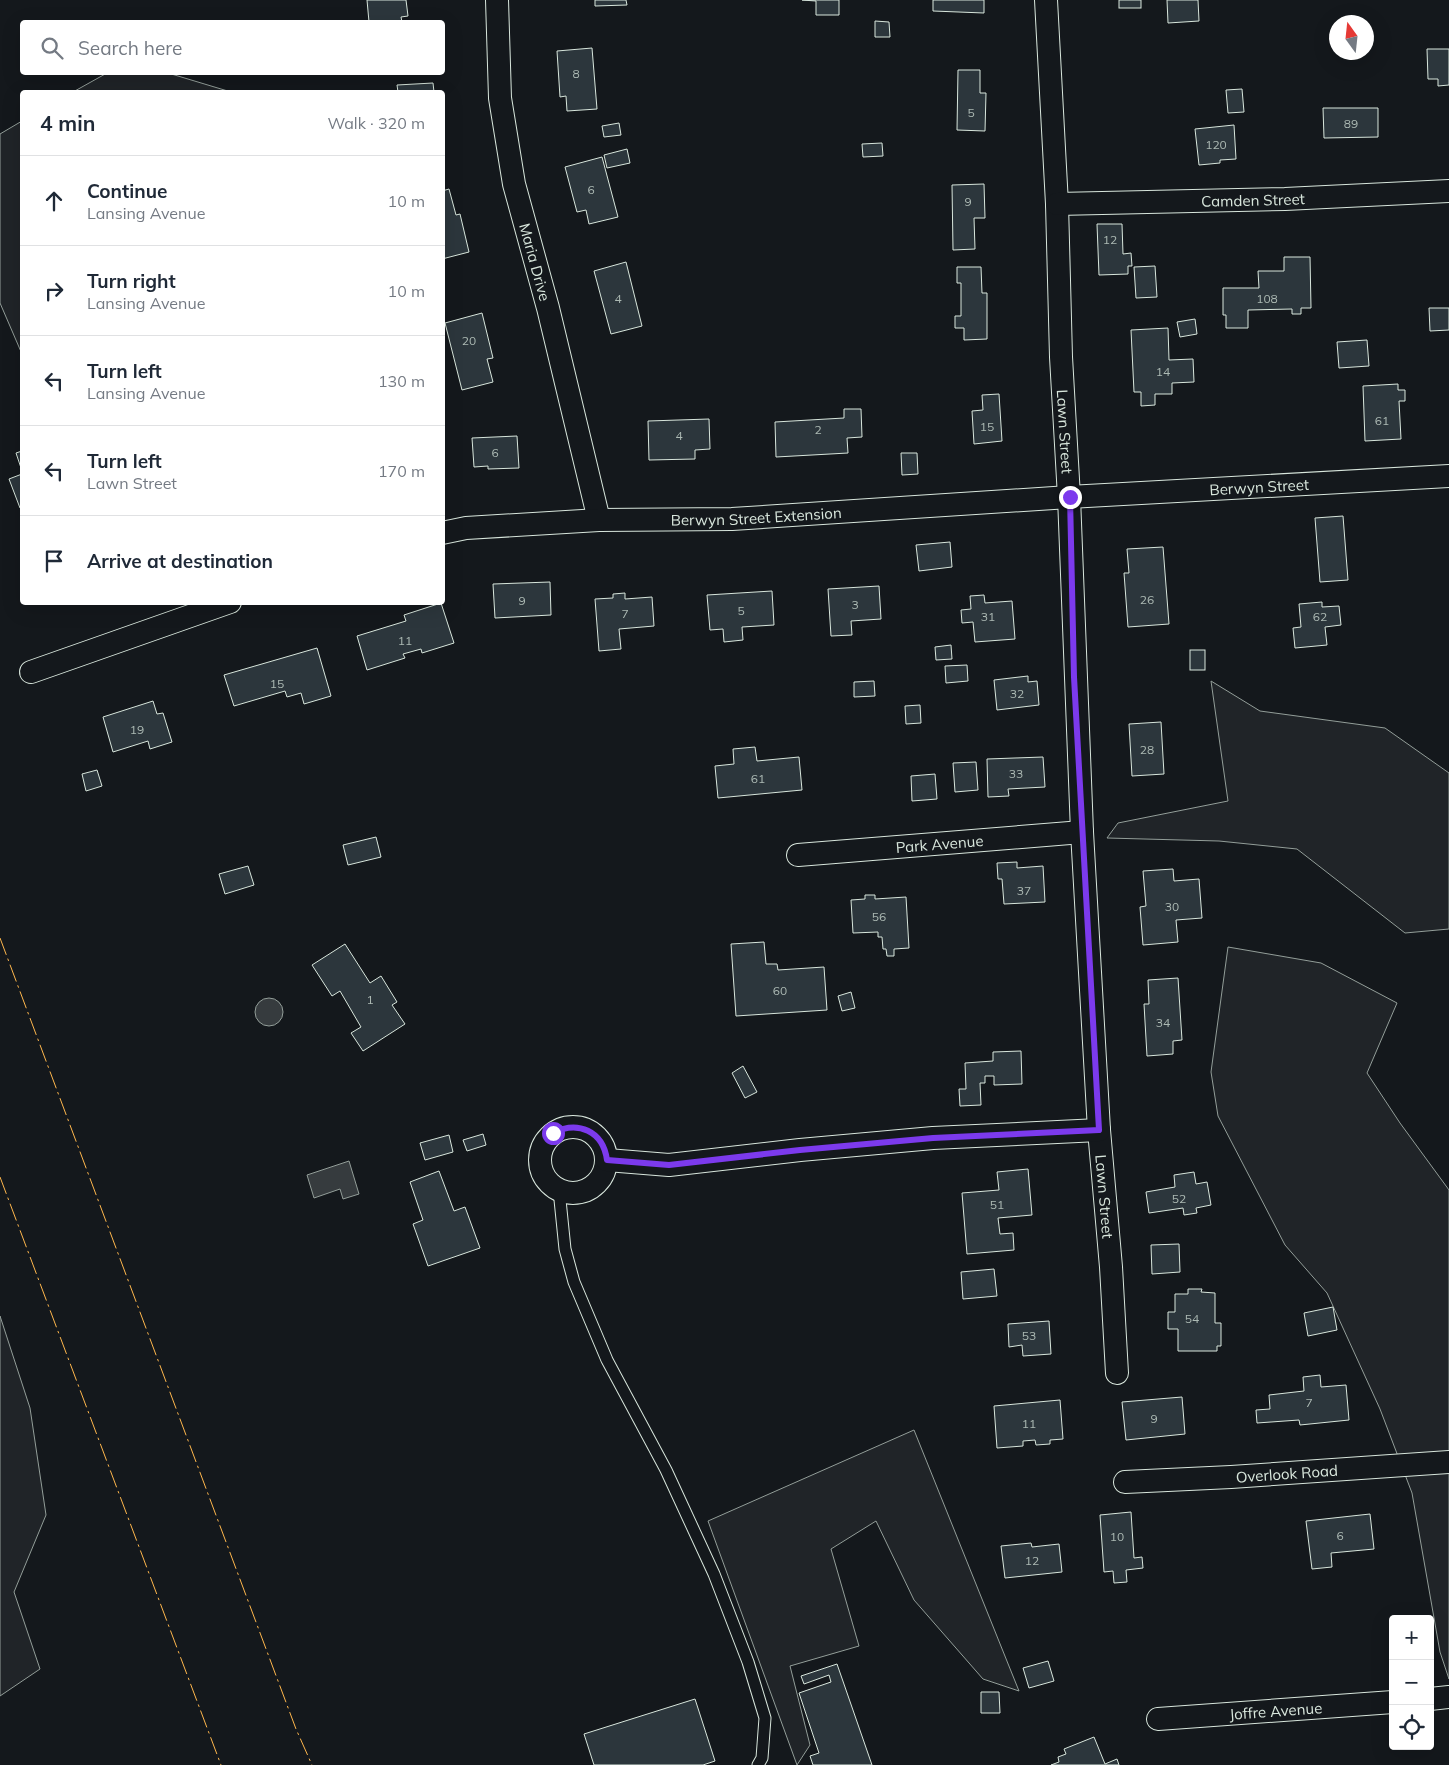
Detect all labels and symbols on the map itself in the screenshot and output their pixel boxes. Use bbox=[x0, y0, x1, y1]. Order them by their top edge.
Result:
north arrow bbox=[1329, 15, 1374, 60]
house number: 8 bbox=[572, 66, 580, 81]
house number: 5 bbox=[967, 105, 975, 120]
house number: 89 bbox=[1344, 116, 1358, 131]
house number: 120 bbox=[1205, 137, 1227, 152]
house number: 6 bbox=[587, 182, 595, 197]
street label: Camden Street bbox=[1201, 189, 1305, 210]
house number: 9 bbox=[964, 194, 972, 209]
street label: Maria Drive bbox=[516, 221, 555, 303]
house number: 12 bbox=[1103, 232, 1117, 247]
house number: 4 bbox=[614, 291, 622, 306]
house number: 108 bbox=[1256, 291, 1278, 306]
house number: 20 bbox=[462, 333, 476, 348]
house number: 14 bbox=[1156, 364, 1170, 379]
street label: Lawn Street bbox=[1053, 389, 1077, 474]
house number: 61 bbox=[1375, 413, 1389, 428]
house number: 15 bbox=[980, 419, 994, 434]
house number: 2 bbox=[814, 422, 822, 437]
house number: 4 bbox=[675, 428, 683, 443]
house number: 6 bbox=[491, 445, 499, 460]
street label: Berwyn Street bbox=[1209, 474, 1310, 499]
route end bbox=[1059, 486, 1082, 509]
street label: Berwyn Street Extension bbox=[671, 502, 842, 529]
house number: 26 bbox=[1140, 592, 1154, 607]
house number: 9 bbox=[518, 593, 526, 608]
house number: 3 bbox=[851, 597, 859, 612]
house number: 5 bbox=[737, 603, 745, 618]
house number: 7 bbox=[621, 606, 629, 621]
house number: 31 bbox=[981, 609, 995, 624]
house number: 62 bbox=[1313, 609, 1327, 624]
house number: 11 bbox=[398, 633, 412, 648]
house number: 15 bbox=[270, 676, 284, 691]
house number: 32 bbox=[1010, 686, 1024, 701]
house number: 19 bbox=[130, 722, 144, 737]
house number: 28 bbox=[1140, 742, 1154, 757]
house number: 33 bbox=[1009, 766, 1023, 781]
house number: 61 bbox=[751, 771, 765, 786]
street label: Park Avenue bbox=[895, 831, 984, 857]
house number: 37 bbox=[1017, 883, 1031, 898]
house number: 30 bbox=[1165, 899, 1179, 914]
house number: 56 bbox=[872, 909, 886, 924]
house number: 60 bbox=[773, 983, 787, 998]
house number: 1 bbox=[366, 992, 374, 1007]
house number: 34 bbox=[1156, 1015, 1170, 1030]
route start bbox=[542, 1122, 565, 1145]
street label: Lawn Street bbox=[1092, 1154, 1118, 1239]
house number: 52 bbox=[1172, 1191, 1186, 1206]
house number: 51 bbox=[990, 1197, 1004, 1212]
house number: 54 bbox=[1185, 1311, 1199, 1326]
house number: 53 bbox=[1022, 1328, 1036, 1343]
house number: 7 bbox=[1305, 1395, 1313, 1410]
house number: 9 bbox=[1150, 1411, 1158, 1426]
house number: 11 bbox=[1022, 1416, 1036, 1431]
street label: Overlook Road bbox=[1235, 1460, 1338, 1486]
house number: 6 bbox=[1336, 1528, 1344, 1543]
house number: 10 bbox=[1110, 1529, 1124, 1544]
house number: 12 bbox=[1025, 1553, 1039, 1568]
street label: Joffre Avenue bbox=[1229, 1698, 1323, 1723]

